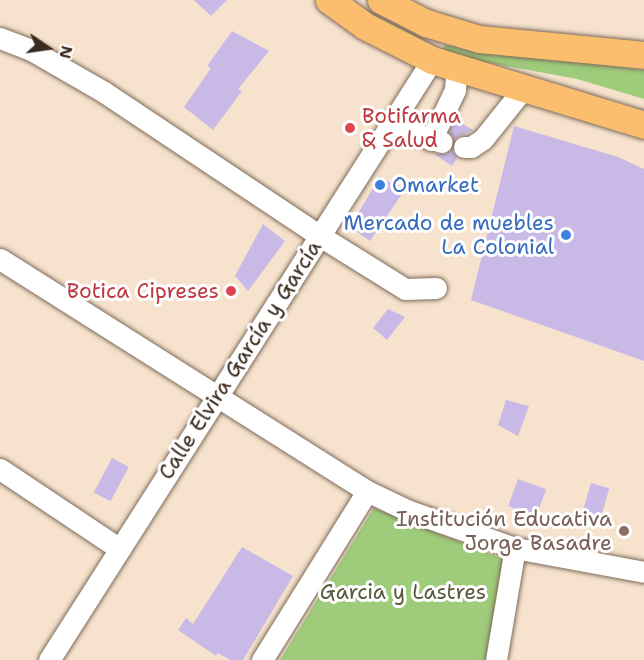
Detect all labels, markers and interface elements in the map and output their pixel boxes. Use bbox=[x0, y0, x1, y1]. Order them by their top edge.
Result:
north arrow bbox=[18, 18, 78, 78]
text: N bbox=[54, 44, 78, 61]
place label: Botifarma & Salud bbox=[362, 103, 461, 153]
marker: Botifarma & Salud bbox=[343, 121, 357, 135]
place label: Omarket bbox=[392, 172, 479, 198]
marker: Omarket bbox=[373, 178, 387, 192]
place label: Mercado de muebles La Colonial bbox=[344, 210, 554, 260]
marker: Mercado de muebles La Colonial bbox=[559, 228, 573, 242]
street label: Calle Elvira García y García bbox=[153, 236, 327, 484]
place label: Botica Cipreses bbox=[67, 278, 219, 304]
marker: Botica Cipreses bbox=[224, 284, 238, 298]
place label: Institución Educativa Jorge Basadre bbox=[396, 506, 612, 556]
marker: Institución Educativa Jorge Basadre bbox=[617, 524, 631, 538]
park label: Garcia y Lastres bbox=[320, 579, 486, 605]

